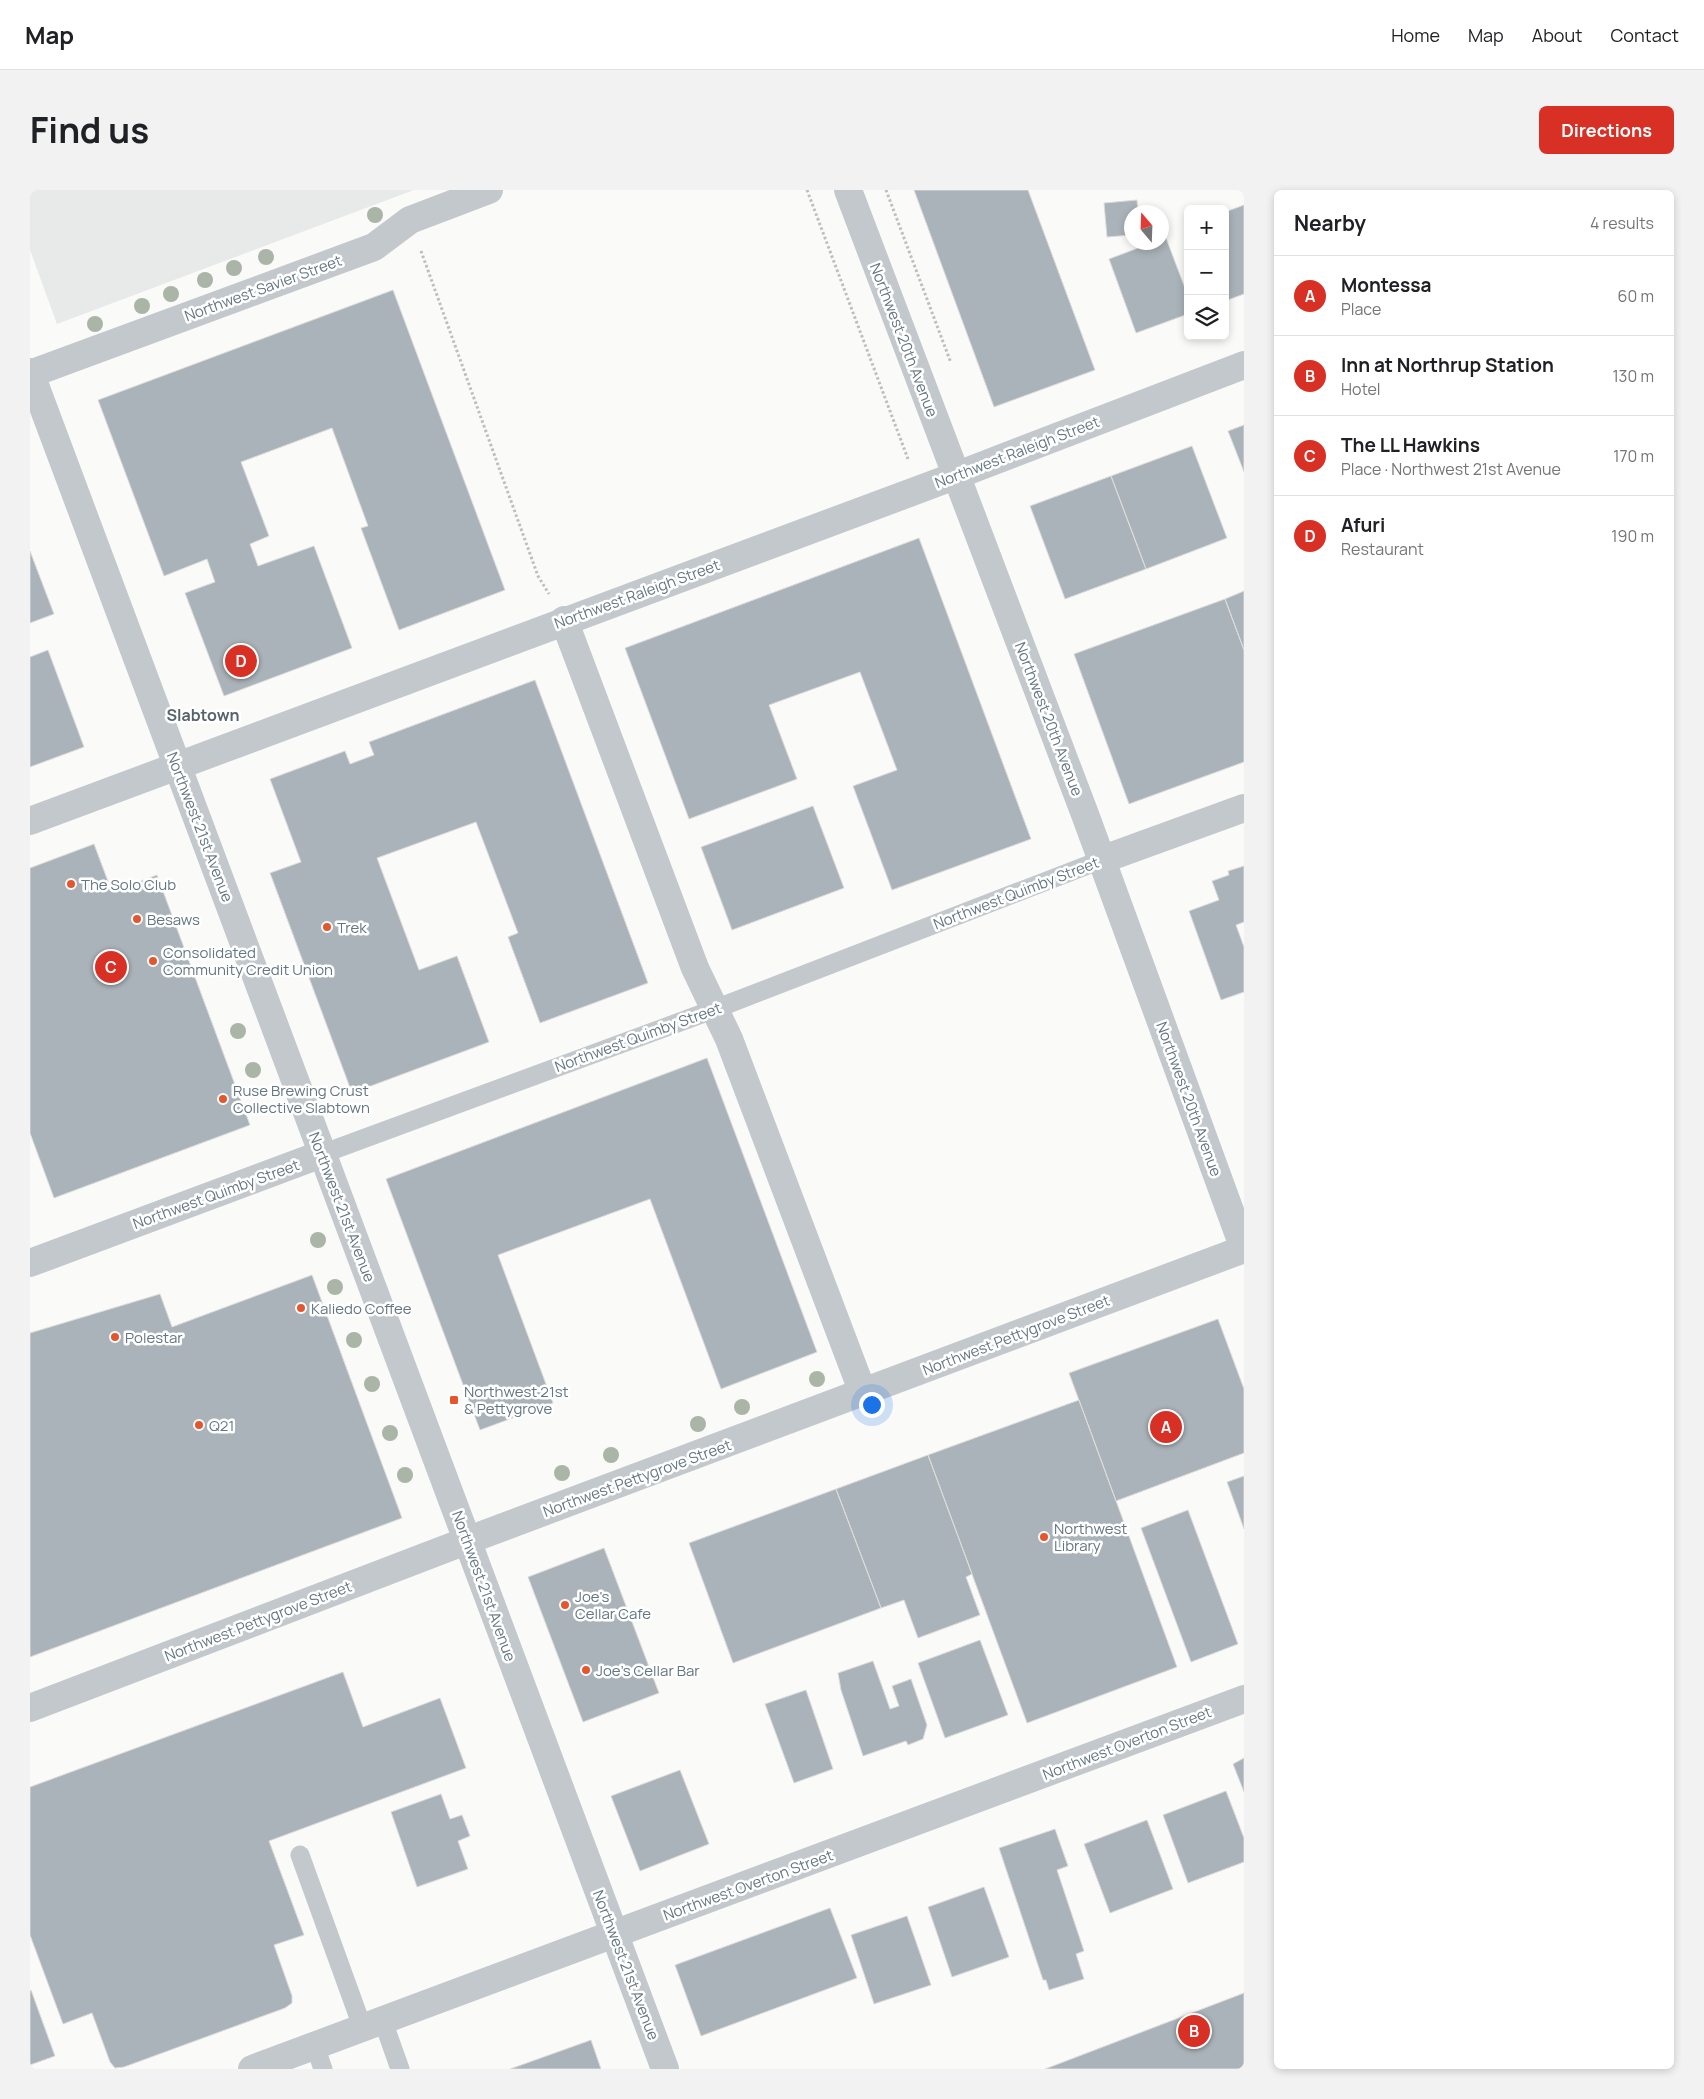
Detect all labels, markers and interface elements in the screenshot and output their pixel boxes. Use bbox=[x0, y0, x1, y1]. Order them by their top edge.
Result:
text: Map bbox=[25, 18, 74, 51]
text: Home bbox=[1391, 23, 1440, 47]
text: Map bbox=[1468, 23, 1504, 47]
text: About bbox=[1532, 23, 1582, 47]
text: Contact bbox=[1610, 23, 1679, 47]
text: Find us bbox=[30, 106, 149, 154]
button: Directions bbox=[1539, 106, 1674, 154]
north arrow bbox=[1124, 205, 1169, 250]
map controls bbox=[1184, 205, 1229, 340]
button: + bbox=[1184, 205, 1229, 250]
text: Nearby bbox=[1294, 209, 1366, 237]
text: 4 results bbox=[1590, 212, 1654, 234]
street label: Northwest Savier Street bbox=[181, 250, 345, 326]
button: − bbox=[1184, 250, 1229, 295]
street label: Northwest 20th Avenue bbox=[865, 260, 943, 420]
text: Montessa bbox=[1341, 272, 1432, 298]
text: A bbox=[1305, 285, 1315, 307]
text: 60 m bbox=[1618, 285, 1654, 307]
button: layers bbox=[1184, 295, 1229, 340]
text: Place bbox=[1341, 298, 1381, 320]
text: Inn at Northrup Station bbox=[1341, 352, 1554, 378]
text: B bbox=[1305, 365, 1315, 387]
text: 130 m bbox=[1612, 365, 1654, 387]
text: Hotel bbox=[1341, 378, 1381, 400]
street label: Northwest Raleigh Street bbox=[932, 411, 1102, 493]
text: The LL Hawkins bbox=[1341, 432, 1480, 458]
text: C bbox=[1304, 445, 1316, 467]
text: 170 m bbox=[1613, 445, 1654, 467]
text: Place · Northwest 21st Avenue bbox=[1341, 458, 1561, 480]
text: Afuri bbox=[1341, 512, 1385, 538]
text: D bbox=[1304, 525, 1316, 547]
text: 190 m bbox=[1611, 525, 1654, 547]
text: Restaurant bbox=[1341, 538, 1424, 560]
street label: Northwest Raleigh Street bbox=[551, 554, 723, 634]
street label: Northwest 20th Avenue bbox=[1010, 639, 1088, 799]
pin: D bbox=[225, 642, 257, 680]
district label: Slabtown bbox=[167, 704, 239, 726]
street label: Northwest 21st Avenue bbox=[162, 749, 238, 905]
street label: Northwest Quimby Street bbox=[930, 852, 1102, 934]
place label: The Solo Club bbox=[81, 874, 176, 895]
marker: The Solo Club bbox=[65, 878, 77, 890]
place label: Besaws bbox=[147, 909, 200, 930]
marker: Besaws bbox=[131, 913, 143, 925]
place label: Trek bbox=[337, 917, 367, 938]
marker: Trek bbox=[321, 921, 333, 933]
place label: Consolidated Community Credit Union bbox=[163, 942, 333, 980]
pin: C bbox=[95, 948, 127, 986]
marker: Consolidated Community Credit Union bbox=[147, 955, 159, 967]
street label: Northwest Quimby Street bbox=[552, 997, 724, 1077]
street label: Northwest 20th Avenue bbox=[1151, 1019, 1227, 1180]
place label: Ruse Brewing Crust Collective Slabtown bbox=[233, 1080, 370, 1118]
marker: Ruse Brewing Crust Collective Slabtown bbox=[217, 1093, 229, 1105]
street label: Northwest 21st Avenue bbox=[304, 1129, 380, 1285]
street label: Northwest Quimby Street bbox=[130, 1154, 302, 1234]
street label: Northwest Pettygrove Street bbox=[919, 1290, 1113, 1380]
place label: Kaliedo Coffee bbox=[311, 1298, 412, 1319]
marker: Kaliedo Coffee bbox=[295, 1302, 307, 1314]
place label: Polestar bbox=[125, 1327, 183, 1348]
marker: Polestar bbox=[109, 1331, 121, 1343]
place label: Northwest 21st & Pettygrove bbox=[464, 1381, 569, 1419]
your location bbox=[859, 1392, 885, 1418]
marker: Northwest 21st & Pettygrove bbox=[448, 1394, 460, 1406]
pin: A bbox=[1150, 1408, 1182, 1446]
place label: Q21 bbox=[209, 1415, 234, 1436]
marker: Q21 bbox=[193, 1419, 205, 1431]
street label: Northwest Pettygrove Street bbox=[540, 1434, 734, 1522]
street label: Northwest 21st Avenue bbox=[447, 1508, 521, 1664]
place label: Northwest Library bbox=[1054, 1518, 1127, 1556]
marker: Northwest Library bbox=[1038, 1531, 1050, 1543]
street label: Northwest Pettygrove Street bbox=[161, 1576, 355, 1666]
place label: Joe's Cellar Cafe bbox=[575, 1586, 651, 1624]
marker: Joe's Cellar Cafe bbox=[559, 1599, 571, 1611]
place label: Joe's Cellar Bar bbox=[596, 1660, 700, 1681]
marker: Joe's Cellar Bar bbox=[580, 1664, 592, 1676]
street label: Northwest Overton Street bbox=[1040, 1701, 1214, 1785]
street label: Northwest Overton Street bbox=[660, 1844, 836, 1926]
street label: Northwest 21st Avenue bbox=[588, 1887, 664, 2043]
pin: B bbox=[1178, 2012, 1210, 2050]

